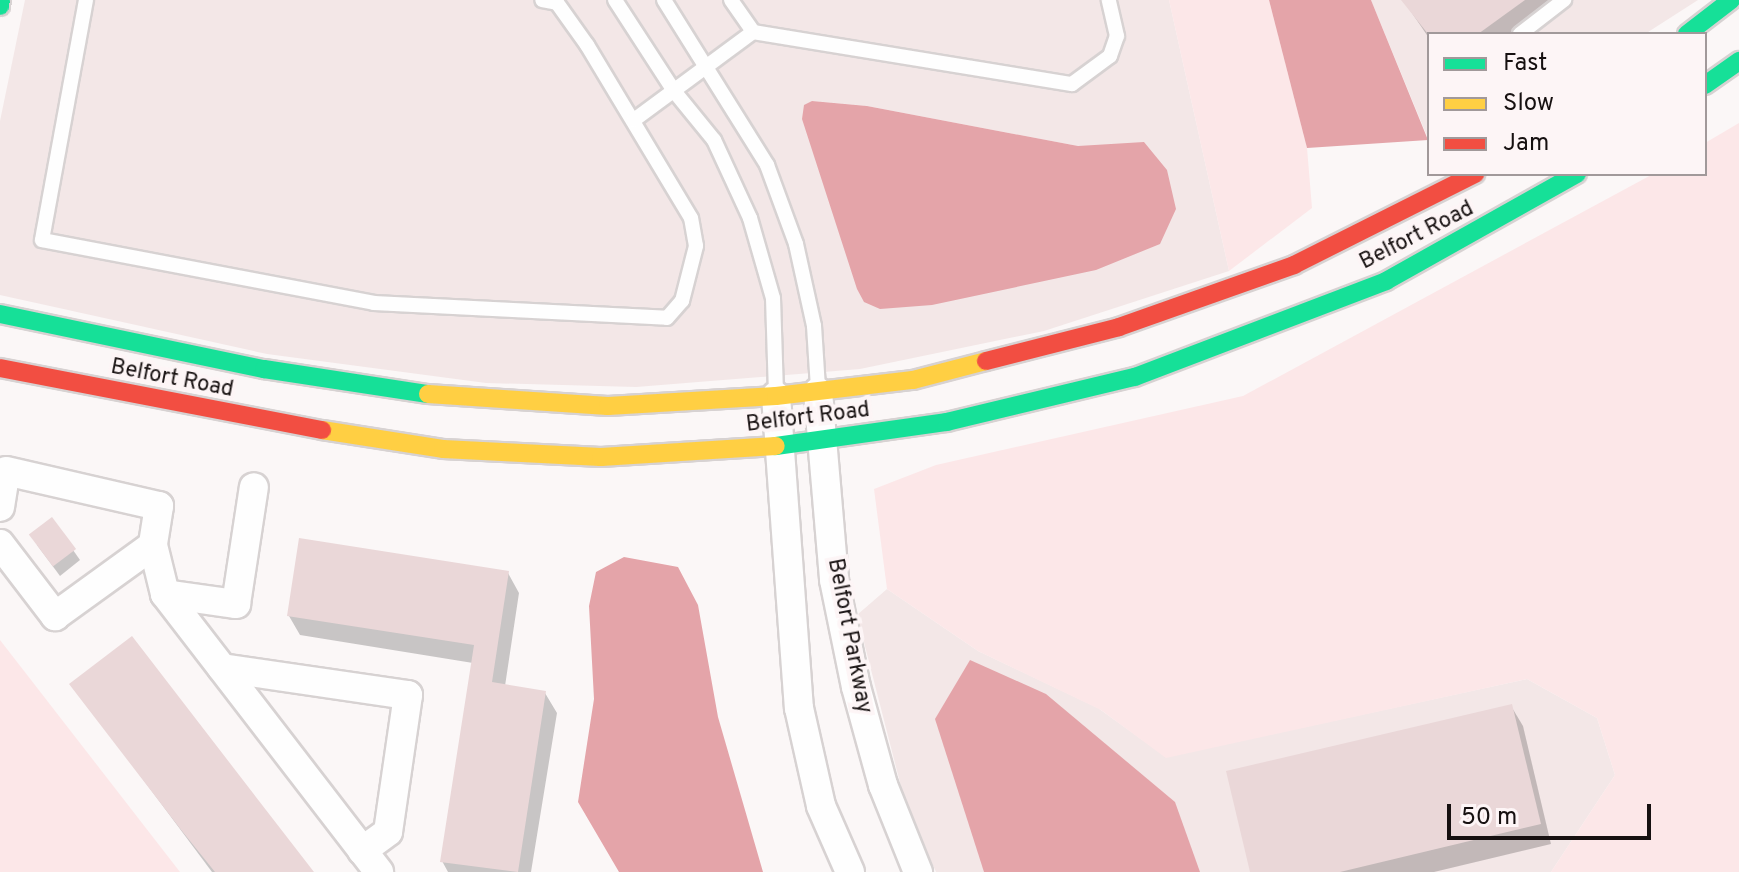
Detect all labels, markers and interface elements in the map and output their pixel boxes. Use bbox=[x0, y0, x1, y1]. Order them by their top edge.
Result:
legend bbox=[1427, 32, 1707, 176]
text: Fast bbox=[1503, 49, 1547, 79]
text: Slow bbox=[1503, 89, 1554, 119]
text: Jam bbox=[1503, 129, 1549, 159]
street label: Belfort Road bbox=[1356, 196, 1478, 276]
street label: Belfort Road bbox=[108, 354, 236, 404]
street label: Belfort Road bbox=[745, 397, 871, 439]
street label: Belfort Parkway bbox=[821, 556, 877, 716]
scale bar bbox=[1451, 788, 1655, 838]
text: 50 m bbox=[1461, 803, 1517, 833]

